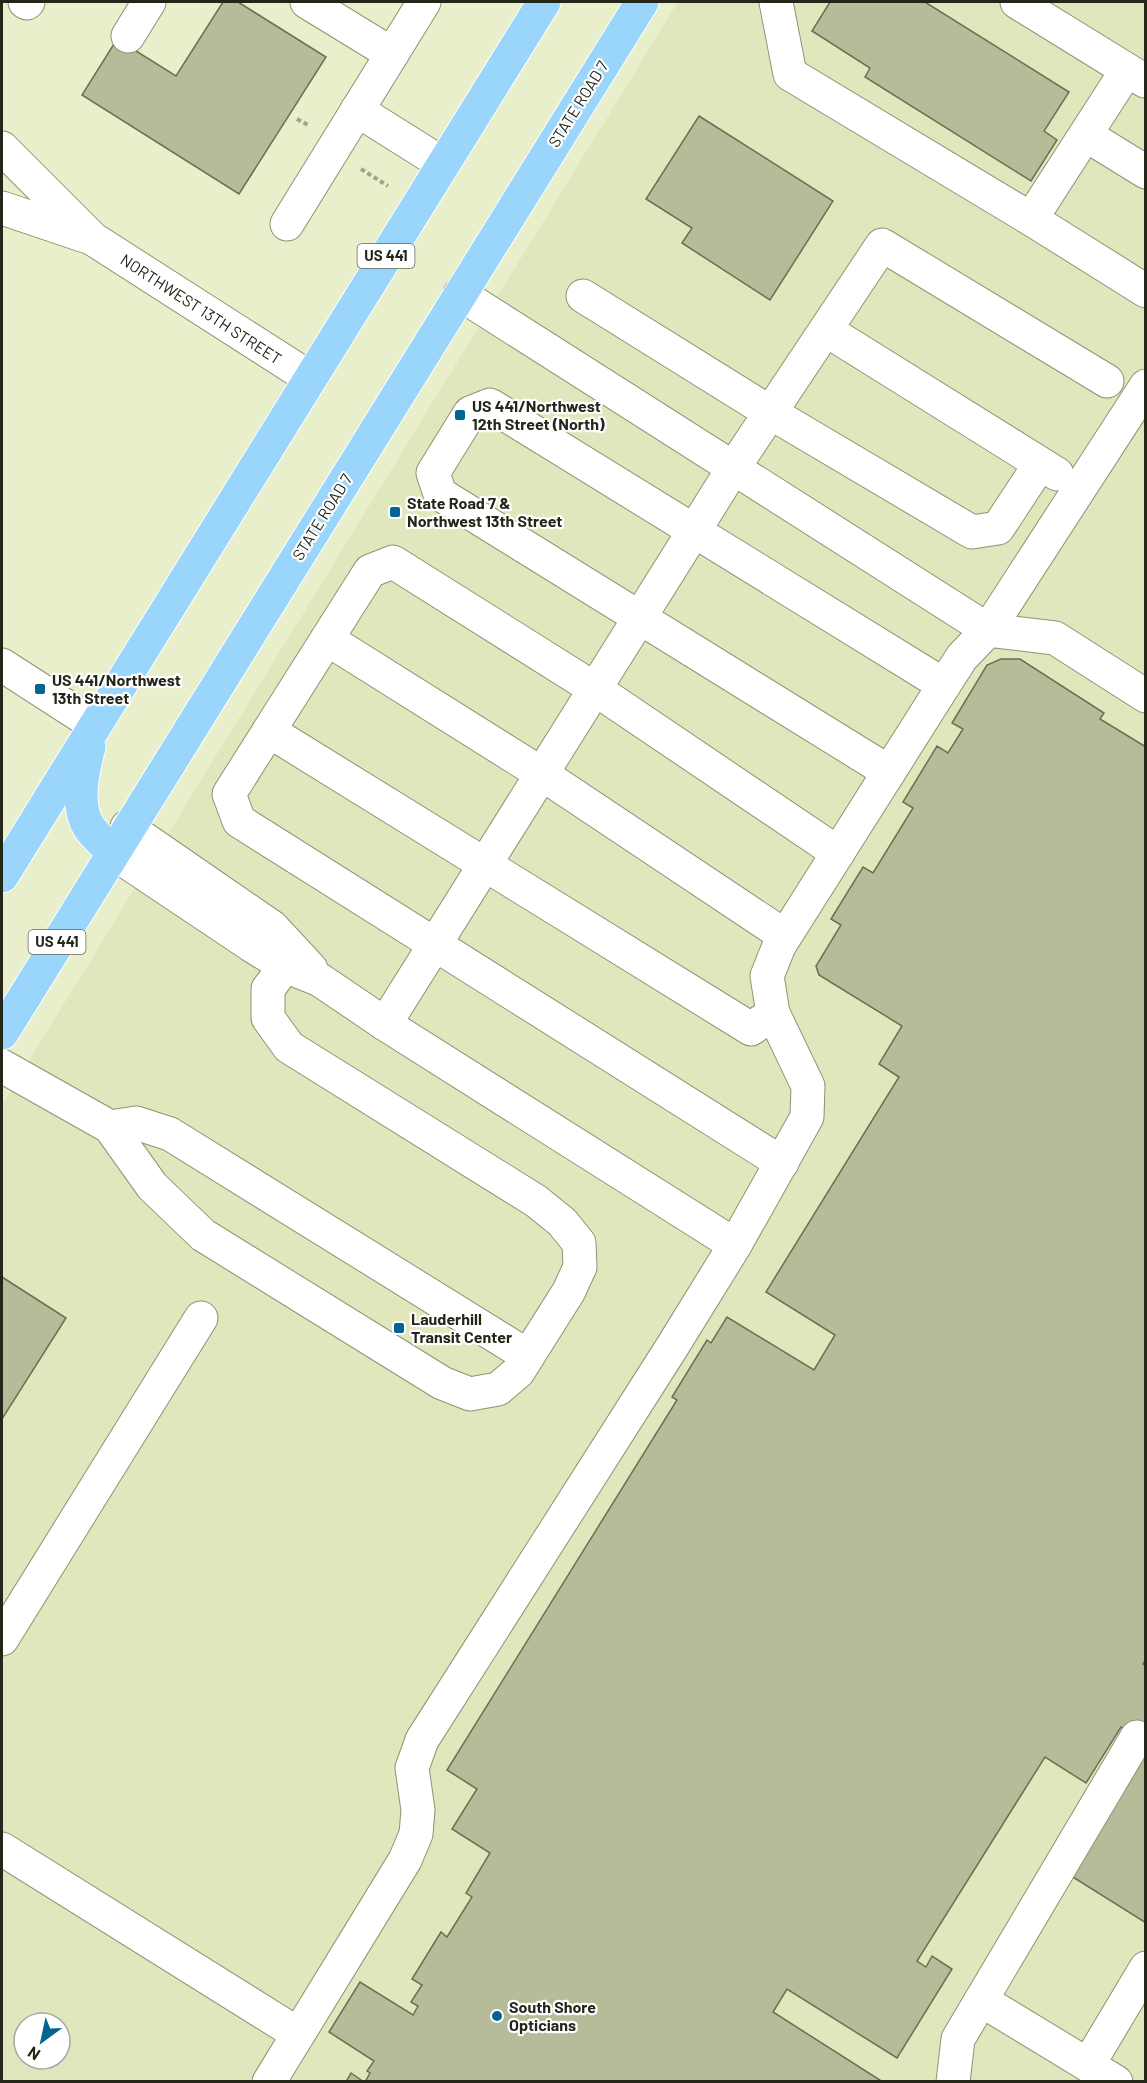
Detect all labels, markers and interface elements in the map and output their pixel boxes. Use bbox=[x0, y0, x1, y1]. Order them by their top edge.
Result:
street label: STATE ROAD 7 bbox=[544, 57, 612, 150]
road number: US 441 bbox=[358, 244, 414, 268]
street label: NORTHWEST 13TH STREET bbox=[117, 249, 285, 368]
place label: US 441/Northwest 12th Street (North) bbox=[472, 396, 605, 433]
marker: US 441/Northwest 12th Street (North) bbox=[453, 408, 467, 422]
street label: STATE ROAD 7 bbox=[288, 470, 356, 563]
place label: State Road 7 & Northwest 13th Street bbox=[407, 493, 562, 530]
marker: State Road 7 & Northwest 13th Street bbox=[388, 505, 402, 519]
place label: US 441/Northwest 13th Street bbox=[52, 670, 181, 707]
marker: US 441/Northwest 13th Street bbox=[33, 682, 47, 696]
road number: US 441 bbox=[28, 930, 86, 954]
place label: Lauderhill Transit Center bbox=[411, 1309, 512, 1346]
marker: Lauderhill Transit Center bbox=[392, 1321, 406, 1335]
place label: South Shore Opticians bbox=[509, 1997, 596, 2034]
marker: South Shore Opticians bbox=[490, 2009, 504, 2023]
north arrow bbox=[12, 2011, 72, 2071]
text: N bbox=[24, 2043, 43, 2065]

